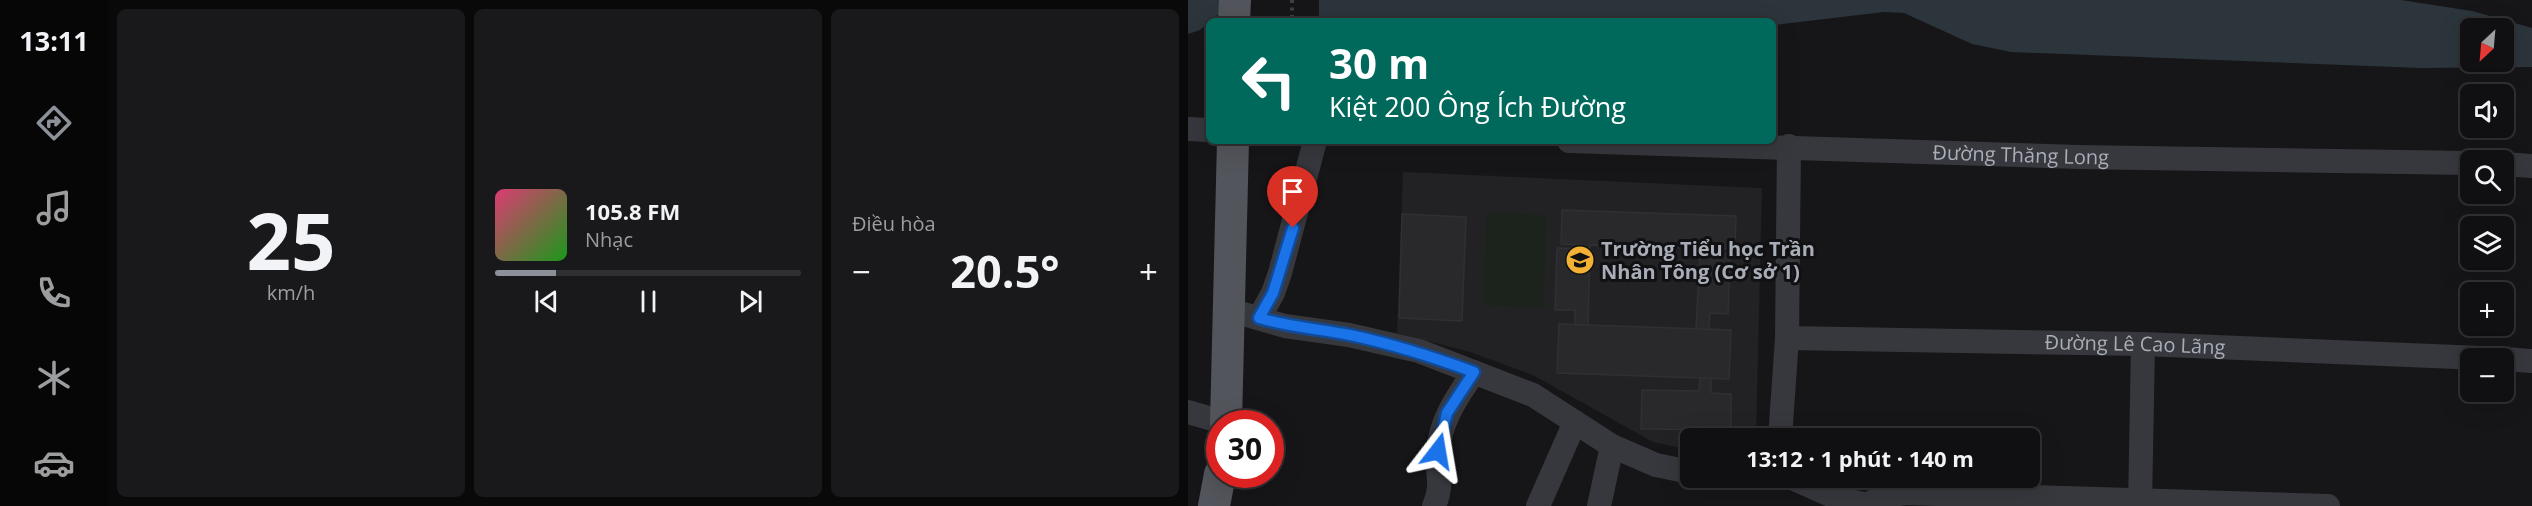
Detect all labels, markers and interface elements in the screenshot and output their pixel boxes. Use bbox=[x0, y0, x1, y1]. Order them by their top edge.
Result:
north arrow bbox=[2460, 18, 2514, 72]
map controls bbox=[2460, 18, 2514, 402]
text: 13:11 bbox=[19, 22, 89, 59]
text: 30 m bbox=[1329, 34, 1429, 91]
icon: left bbox=[1230, 42, 1308, 120]
button: sound bbox=[2460, 84, 2514, 138]
text: Kiệt 200 Ông Ích Đường bbox=[1329, 88, 1626, 125]
icon: directions bbox=[33, 102, 75, 144]
street label: Đường Thăng Long bbox=[1932, 138, 2109, 170]
button: search bbox=[2460, 150, 2514, 204]
pin bbox=[1267, 166, 1318, 228]
icon: arrive bbox=[1276, 175, 1309, 208]
icon: music bbox=[33, 187, 75, 229]
text: 25 bbox=[246, 187, 336, 293]
text: 105.8 FM bbox=[585, 196, 680, 226]
text: Điều hòa bbox=[852, 210, 936, 237]
button: layers bbox=[2460, 216, 2514, 270]
text: Nhạc bbox=[585, 226, 633, 253]
place label: Trường Tiểu học Trần Nhân Tông (Cơ sở 1) bbox=[1601, 235, 1815, 285]
text: 20.5° bbox=[950, 240, 1060, 301]
school or university icon: Trường Tiểu học Trần Nhân Tông (Cơ sở 1) bbox=[1564, 244, 1596, 276]
text: − bbox=[852, 249, 871, 294]
text: + bbox=[1139, 249, 1158, 294]
icon: phone bbox=[33, 272, 75, 314]
text: km/h bbox=[267, 279, 315, 306]
button: + bbox=[2460, 282, 2514, 336]
icon: previous bbox=[530, 285, 563, 318]
icon: pause bbox=[632, 285, 665, 318]
icon: next bbox=[734, 285, 767, 318]
street label: Đường Lê Cao Lãng bbox=[2044, 328, 2226, 360]
button: − bbox=[2460, 348, 2514, 402]
icon: climate bbox=[33, 357, 75, 399]
speed limit sign: 30 bbox=[1206, 410, 1284, 488]
position arrow bbox=[1406, 419, 1470, 483]
icon: car bbox=[33, 442, 75, 484]
text: 13:12 · 1 phút · 140 m bbox=[1746, 443, 1974, 473]

